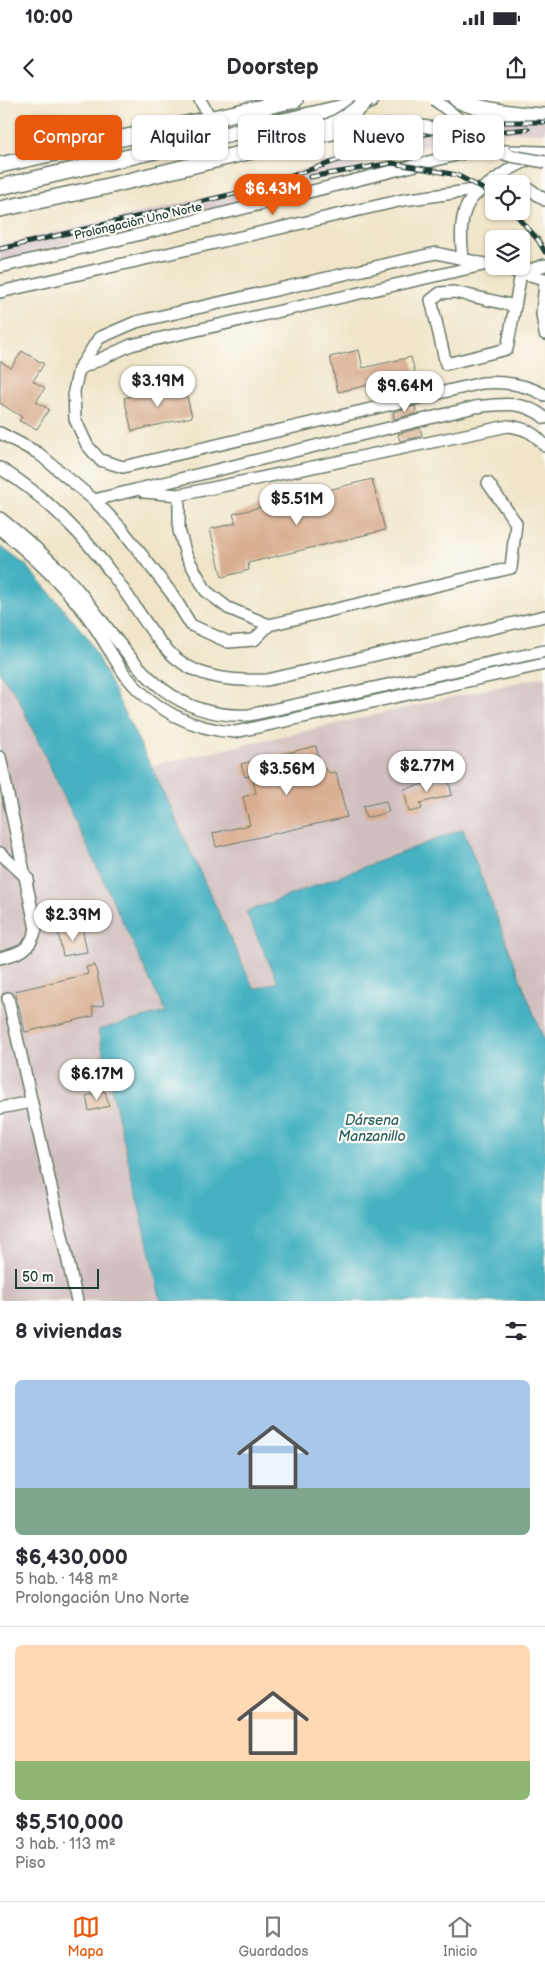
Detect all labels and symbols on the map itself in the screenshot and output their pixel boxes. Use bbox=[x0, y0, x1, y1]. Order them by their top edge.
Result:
pin: $6.43M bbox=[232, 174, 314, 216]
street label: Prolongación Uno Norte bbox=[73, 199, 204, 244]
pin: $3.19M bbox=[117, 366, 199, 408]
pin: $9.64M bbox=[364, 370, 446, 413]
pin: $5.51M bbox=[256, 484, 338, 526]
pin: $2.77M bbox=[386, 750, 468, 793]
pin: $3.56M bbox=[246, 754, 328, 796]
pin: $2.39M bbox=[32, 900, 114, 942]
pin: $6.17M bbox=[56, 1058, 138, 1101]
water label: Dársena Manzanillo bbox=[338, 1112, 406, 1145]
scale bar bbox=[15, 1266, 99, 1289]

